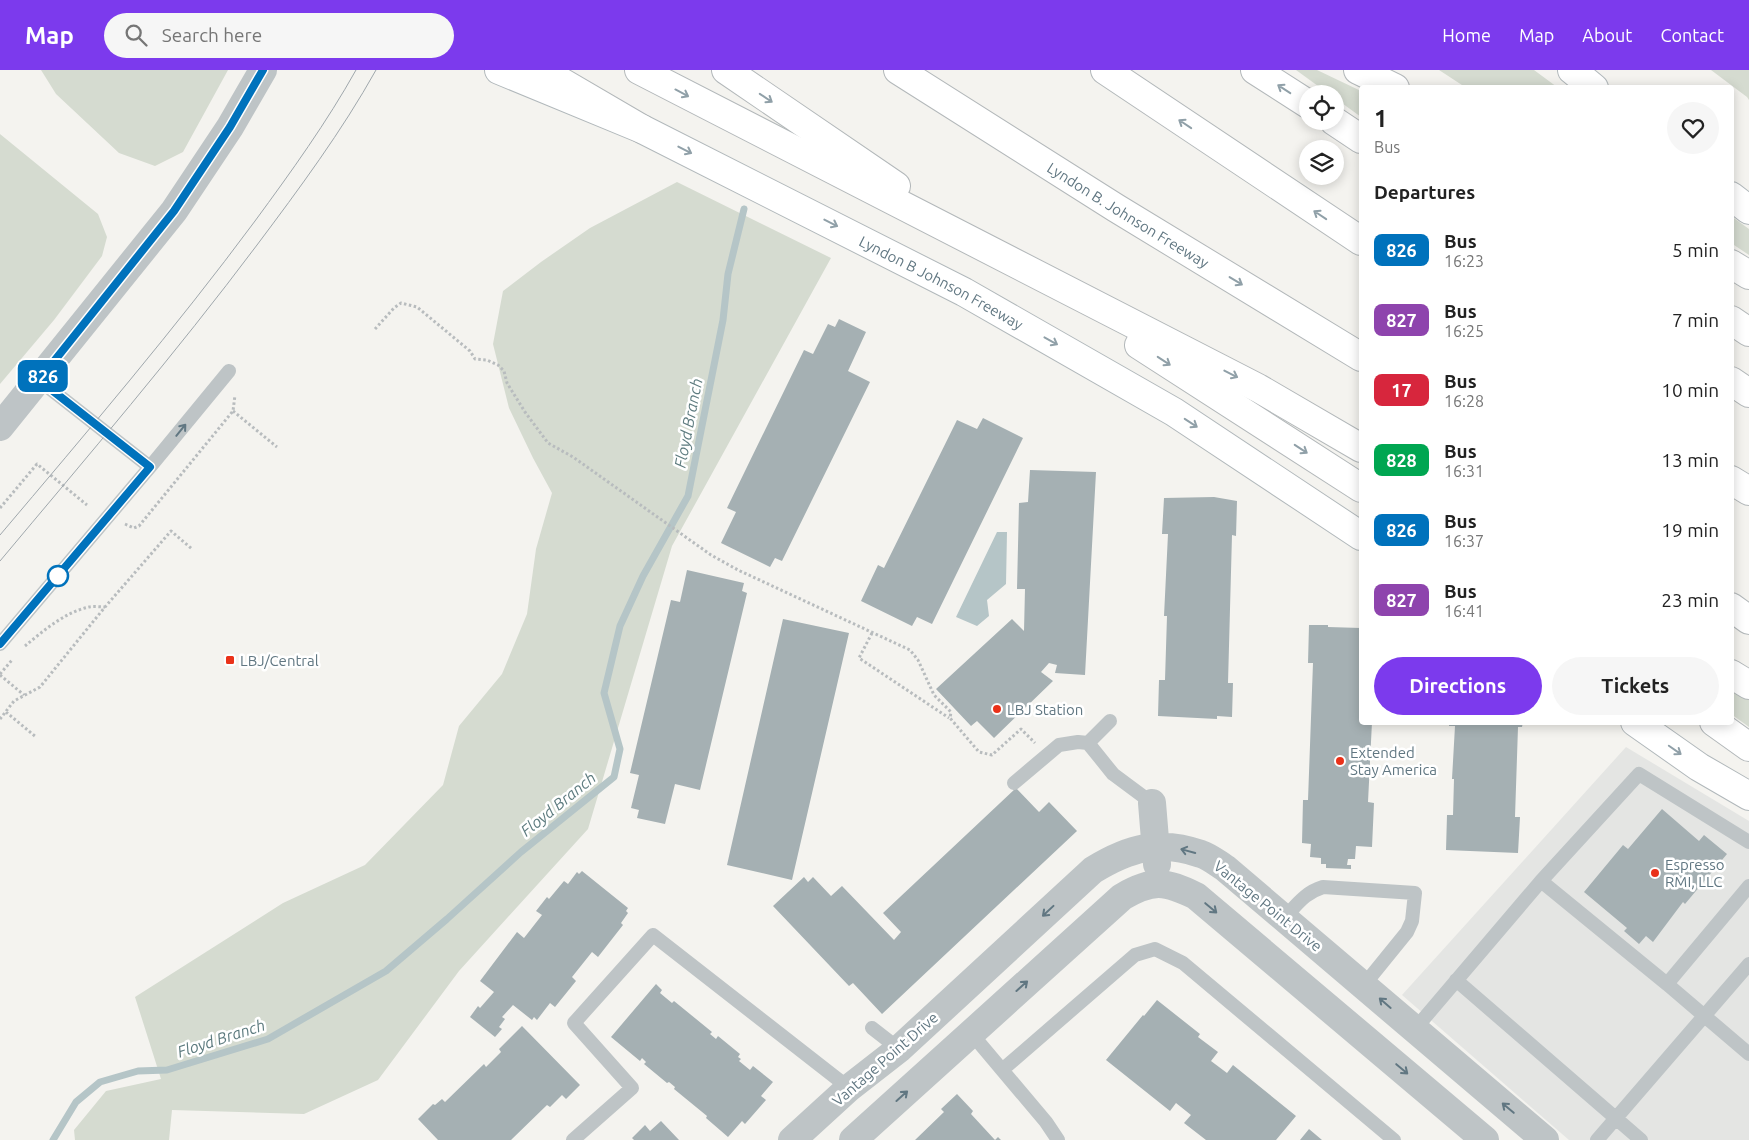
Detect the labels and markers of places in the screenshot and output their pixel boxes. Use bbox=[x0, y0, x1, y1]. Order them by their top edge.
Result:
unlabelled marker bbox=[47, 565, 69, 587]
place label: LBJ/Central bbox=[240, 652, 319, 669]
marker: LBJ/Central bbox=[224, 654, 236, 666]
place label: LBJ Station bbox=[1007, 701, 1083, 718]
marker: LBJ Station bbox=[991, 703, 1003, 715]
place label: Extended Stay America bbox=[1350, 744, 1437, 778]
marker: Extended Stay America bbox=[1334, 755, 1346, 767]
place label: Espresso RMI, LLC bbox=[1665, 856, 1724, 890]
marker: Espresso RMI, LLC bbox=[1649, 867, 1661, 879]

